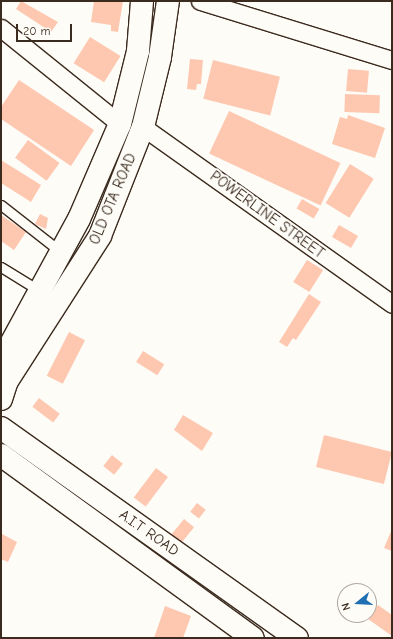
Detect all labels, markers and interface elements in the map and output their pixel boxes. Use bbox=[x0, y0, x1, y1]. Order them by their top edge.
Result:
scale bar bbox=[18, 16, 74, 42]
text: 20 m bbox=[23, 24, 51, 38]
street label: OLD OTA ROAD bbox=[86, 151, 140, 247]
street label: POWERLINE STREET bbox=[206, 167, 328, 263]
street label: A.I.T ROAD bbox=[116, 506, 182, 560]
north arrow bbox=[337, 583, 377, 623]
text: N bbox=[339, 601, 353, 612]

